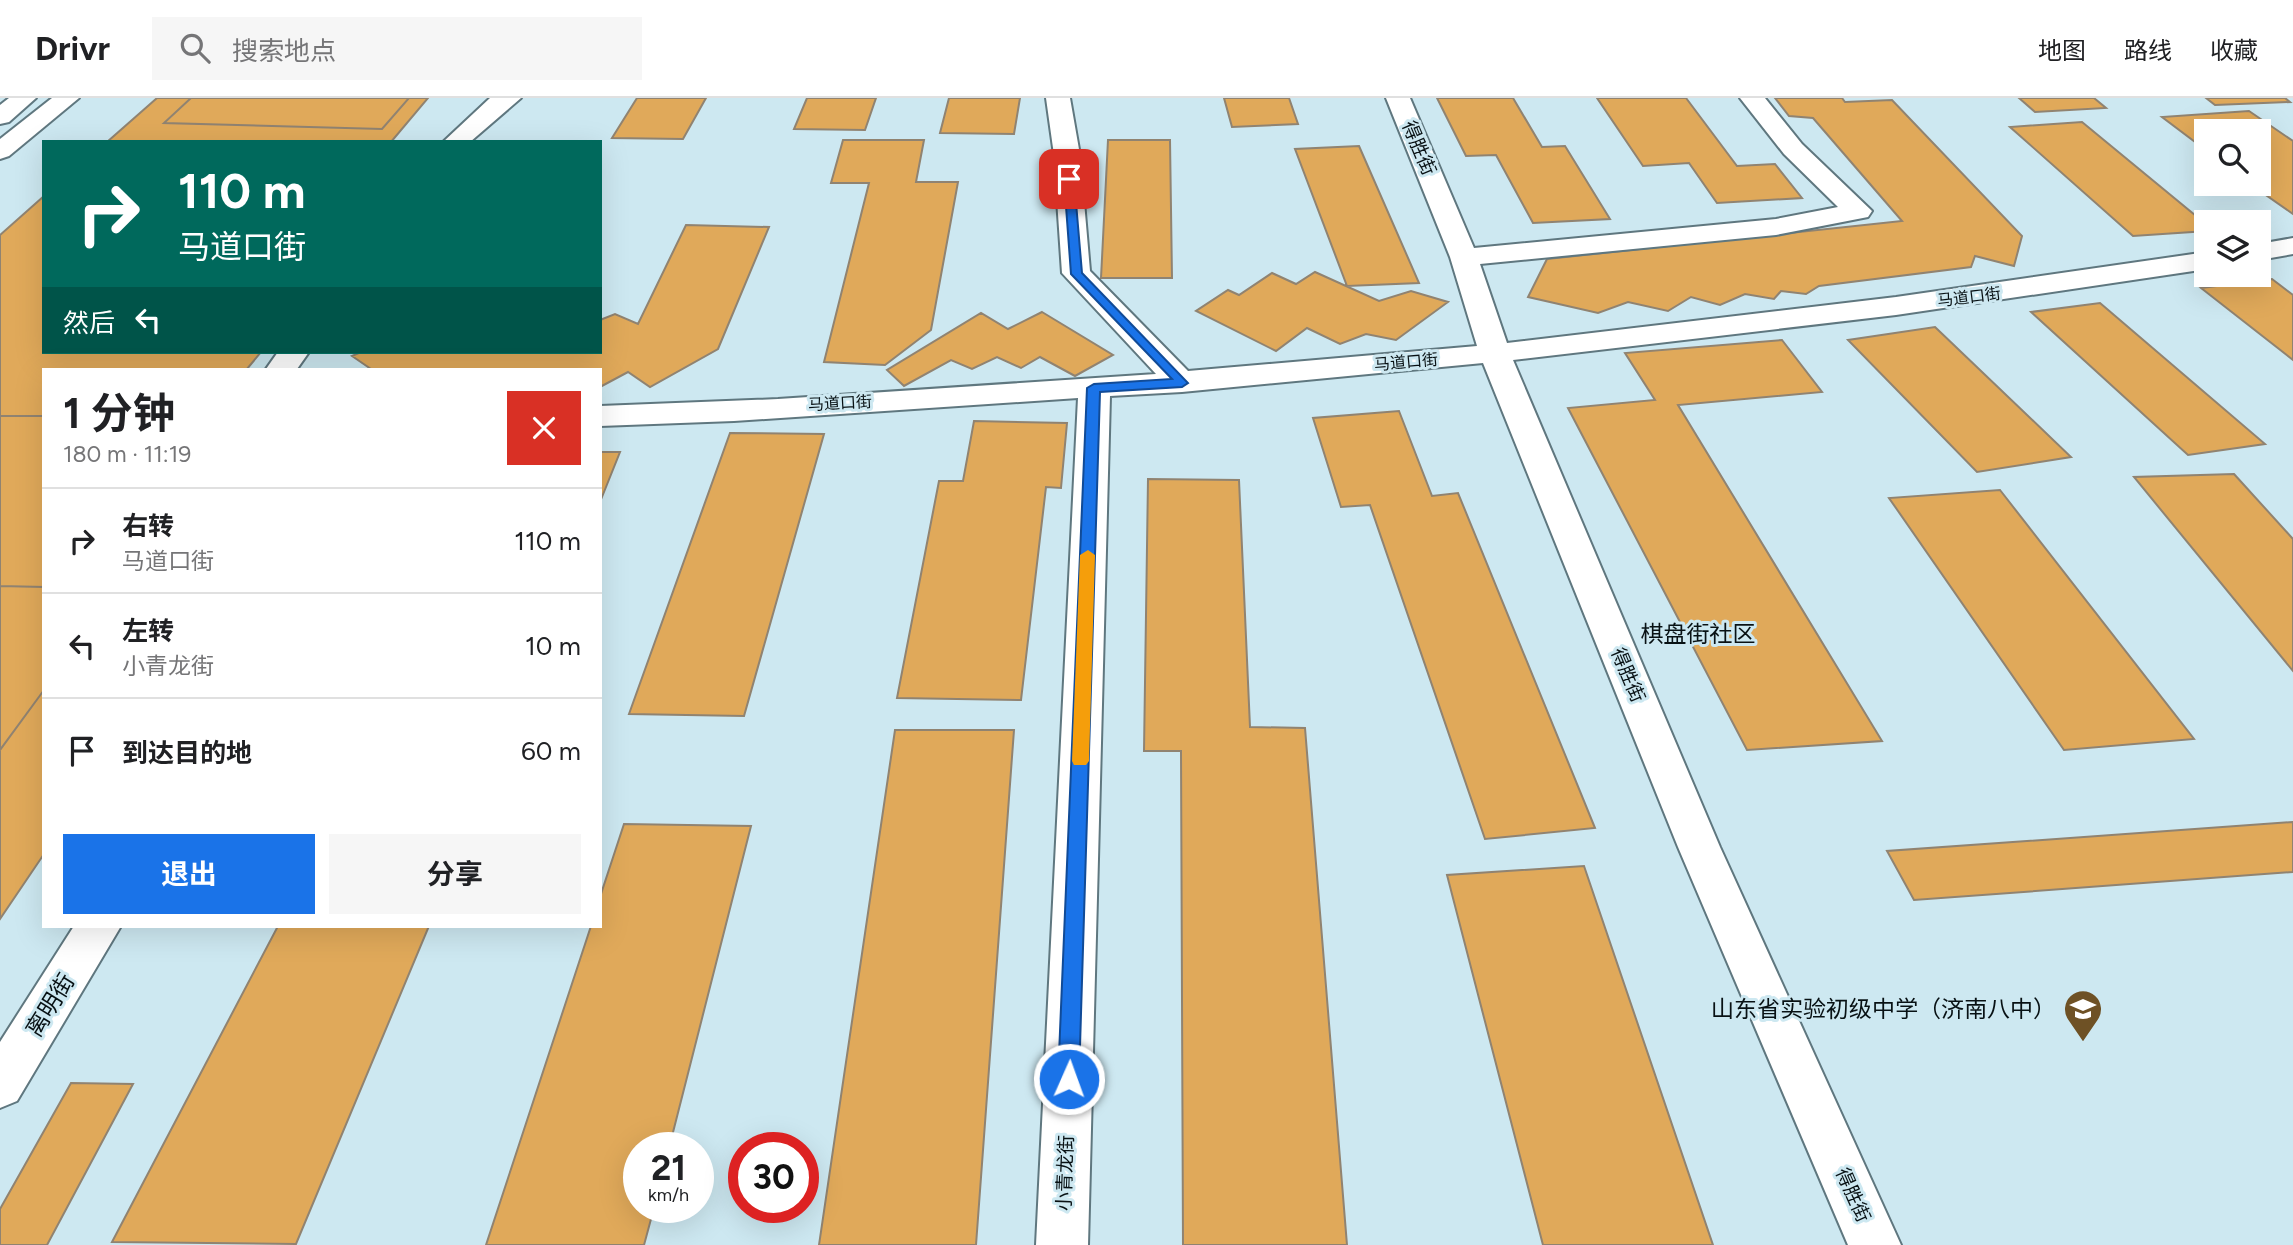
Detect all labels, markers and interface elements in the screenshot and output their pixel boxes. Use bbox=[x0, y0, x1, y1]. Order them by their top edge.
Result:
search box bbox=[152, 17, 642, 80]
text: Drivr bbox=[35, 29, 110, 68]
icon: search bbox=[176, 29, 214, 67]
text: 搜索地点 bbox=[232, 35, 336, 67]
text: 地图 bbox=[2038, 36, 2086, 65]
text: 路线 bbox=[2124, 36, 2172, 65]
text: 收藏 bbox=[2210, 36, 2258, 65]
street label: 得胜街 bbox=[1397, 117, 1441, 179]
map controls bbox=[2194, 119, 2271, 287]
button: search bbox=[2194, 119, 2271, 196]
pin bbox=[1039, 149, 1099, 209]
icon: arrive bbox=[1050, 160, 1088, 198]
text: 110 m bbox=[178, 161, 306, 220]
icon: right bbox=[63, 168, 154, 259]
button: layers bbox=[2194, 210, 2271, 287]
text: 马道口街 bbox=[178, 228, 306, 266]
street label: 马道口街 bbox=[1936, 284, 2002, 310]
icon: left bbox=[129, 301, 167, 339]
text: 然后 bbox=[63, 307, 115, 339]
street label: 马道口街 bbox=[1373, 350, 1439, 374]
text: 1 分钟 bbox=[63, 388, 175, 439]
button: close bbox=[507, 391, 581, 465]
street label: 马道口街 bbox=[808, 392, 872, 414]
text: 180 m · 11:19 bbox=[63, 440, 191, 468]
text: 右转 bbox=[122, 510, 174, 542]
icon: right bbox=[63, 522, 101, 560]
text: 110 m bbox=[514, 525, 581, 557]
text: 马道口街 bbox=[122, 547, 214, 575]
text: 左转 bbox=[122, 615, 174, 647]
district label: 棋盘街社区 bbox=[1641, 620, 1756, 648]
icon: left bbox=[63, 627, 101, 665]
text: 10 m bbox=[525, 630, 581, 662]
street label: 得胜街 bbox=[1606, 644, 1650, 706]
text: 小青龙街 bbox=[122, 652, 214, 680]
icon: arrive bbox=[63, 732, 101, 770]
text: 60 m bbox=[521, 735, 581, 767]
text: 到达目的地 bbox=[122, 737, 252, 769]
button: 退出 bbox=[63, 834, 315, 914]
button: 分享 bbox=[329, 834, 581, 914]
street label: 离明街 bbox=[20, 968, 80, 1042]
school or university icon: 山东省实验初级中学（济南八中） bbox=[2062, 988, 2104, 1043]
place label: 山东省实验初级中学（济南八中） bbox=[1711, 995, 2056, 1023]
position arrow bbox=[1032, 1042, 1106, 1116]
speed limit sign: 30 bbox=[728, 1132, 819, 1223]
street label: 小青龙街 bbox=[1052, 1135, 1078, 1211]
text: 21 bbox=[651, 1147, 686, 1189]
street label: 得胜街 bbox=[1831, 1164, 1875, 1226]
text: km/h bbox=[648, 1184, 689, 1206]

